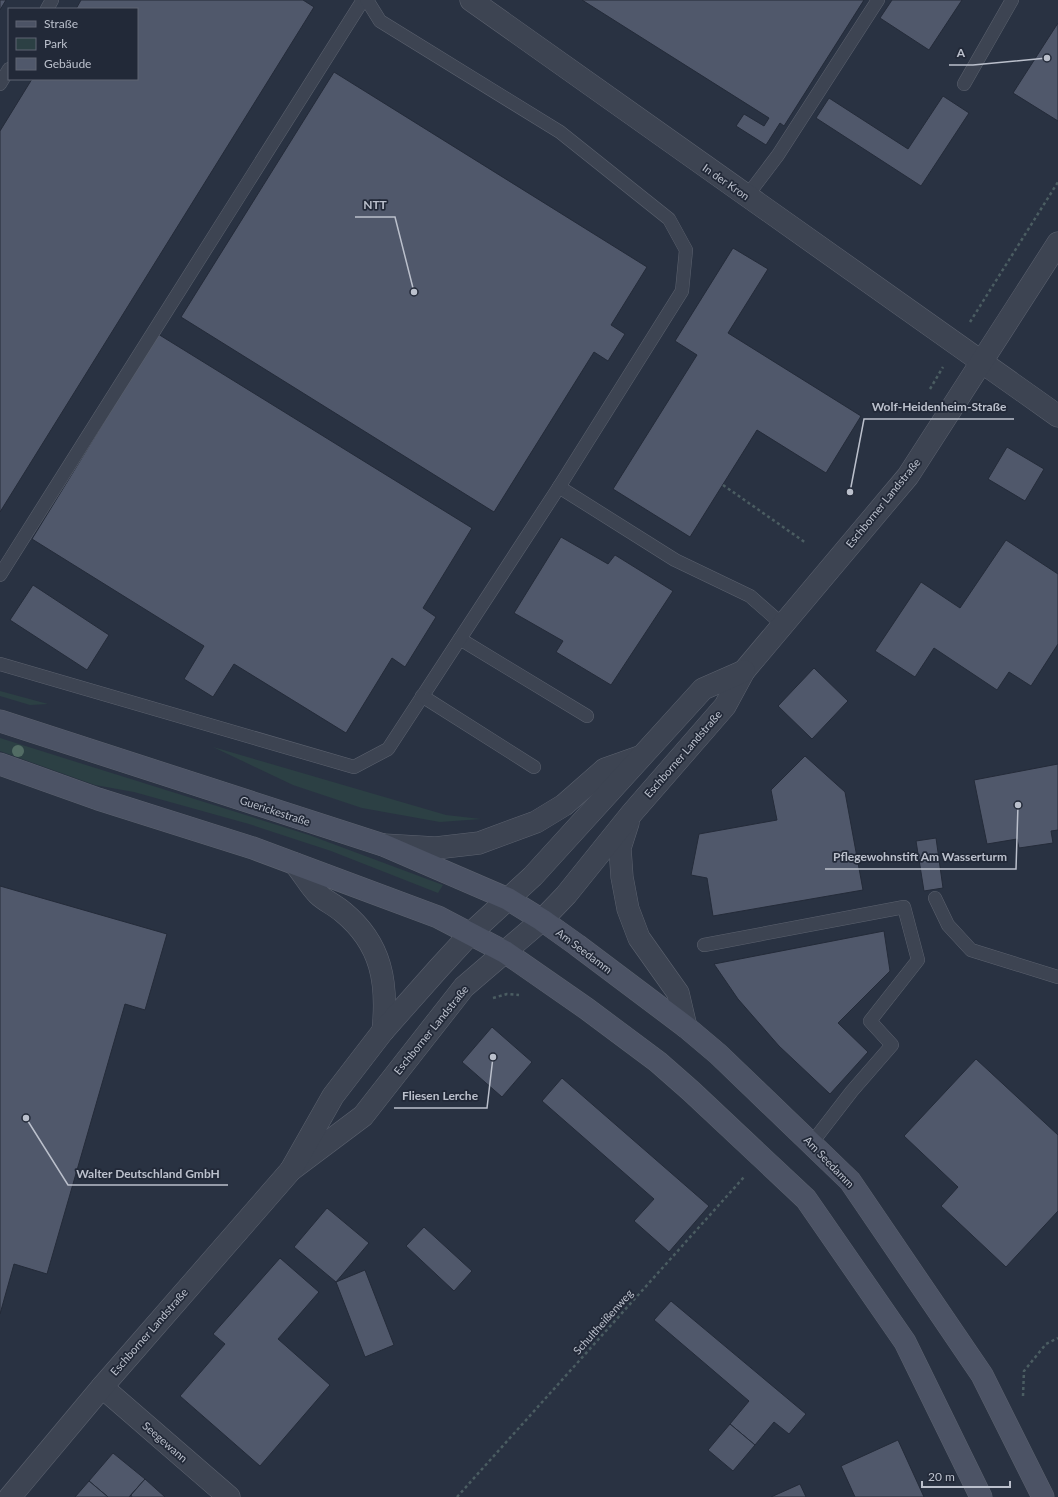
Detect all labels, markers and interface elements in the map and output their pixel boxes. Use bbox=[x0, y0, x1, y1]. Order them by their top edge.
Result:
legend bbox=[8, 8, 138, 80]
text: Straße bbox=[44, 16, 78, 31]
text: Park bbox=[44, 36, 68, 51]
callout: A bbox=[949, 41, 973, 65]
text: A bbox=[956, 45, 966, 60]
text: Gebäude bbox=[44, 56, 91, 71]
street label: In der Kron bbox=[700, 161, 752, 202]
callout: NTT bbox=[355, 193, 395, 217]
text: NTT bbox=[363, 197, 388, 212]
callout: Wolf-Heidenheim-Straße bbox=[864, 395, 1014, 419]
text: Wolf-Heidenheim-Straße bbox=[872, 399, 1007, 414]
street label: Eschborner Landstraße bbox=[843, 455, 923, 550]
street label: Eschborner Landstraße bbox=[641, 707, 724, 800]
street label: Guerickestraße bbox=[238, 793, 312, 828]
callout: Pflegewohnstift Am Wasserturm bbox=[825, 845, 1016, 869]
text: Pflegewohnstift Am Wasserturm bbox=[833, 849, 1007, 864]
street label: Am Seedamm bbox=[554, 925, 615, 976]
street label: Eschborner Landstraße bbox=[391, 982, 471, 1077]
callout: Fliesen Lerche bbox=[394, 1084, 487, 1108]
text: Fliesen Lerche bbox=[402, 1088, 479, 1103]
street label: Am Seedamm bbox=[802, 1133, 857, 1190]
callout: Walter Deutschland GmbH bbox=[68, 1161, 228, 1185]
text: Walter Deutschland GmbH bbox=[76, 1166, 220, 1181]
street label: Eschborner Landstraße bbox=[107, 1285, 190, 1378]
street label: Schultheißenweg bbox=[570, 1286, 635, 1357]
street label: Seegewann bbox=[140, 1419, 190, 1465]
scale bar bbox=[922, 1463, 1010, 1489]
text: 20 m bbox=[928, 1469, 955, 1484]

